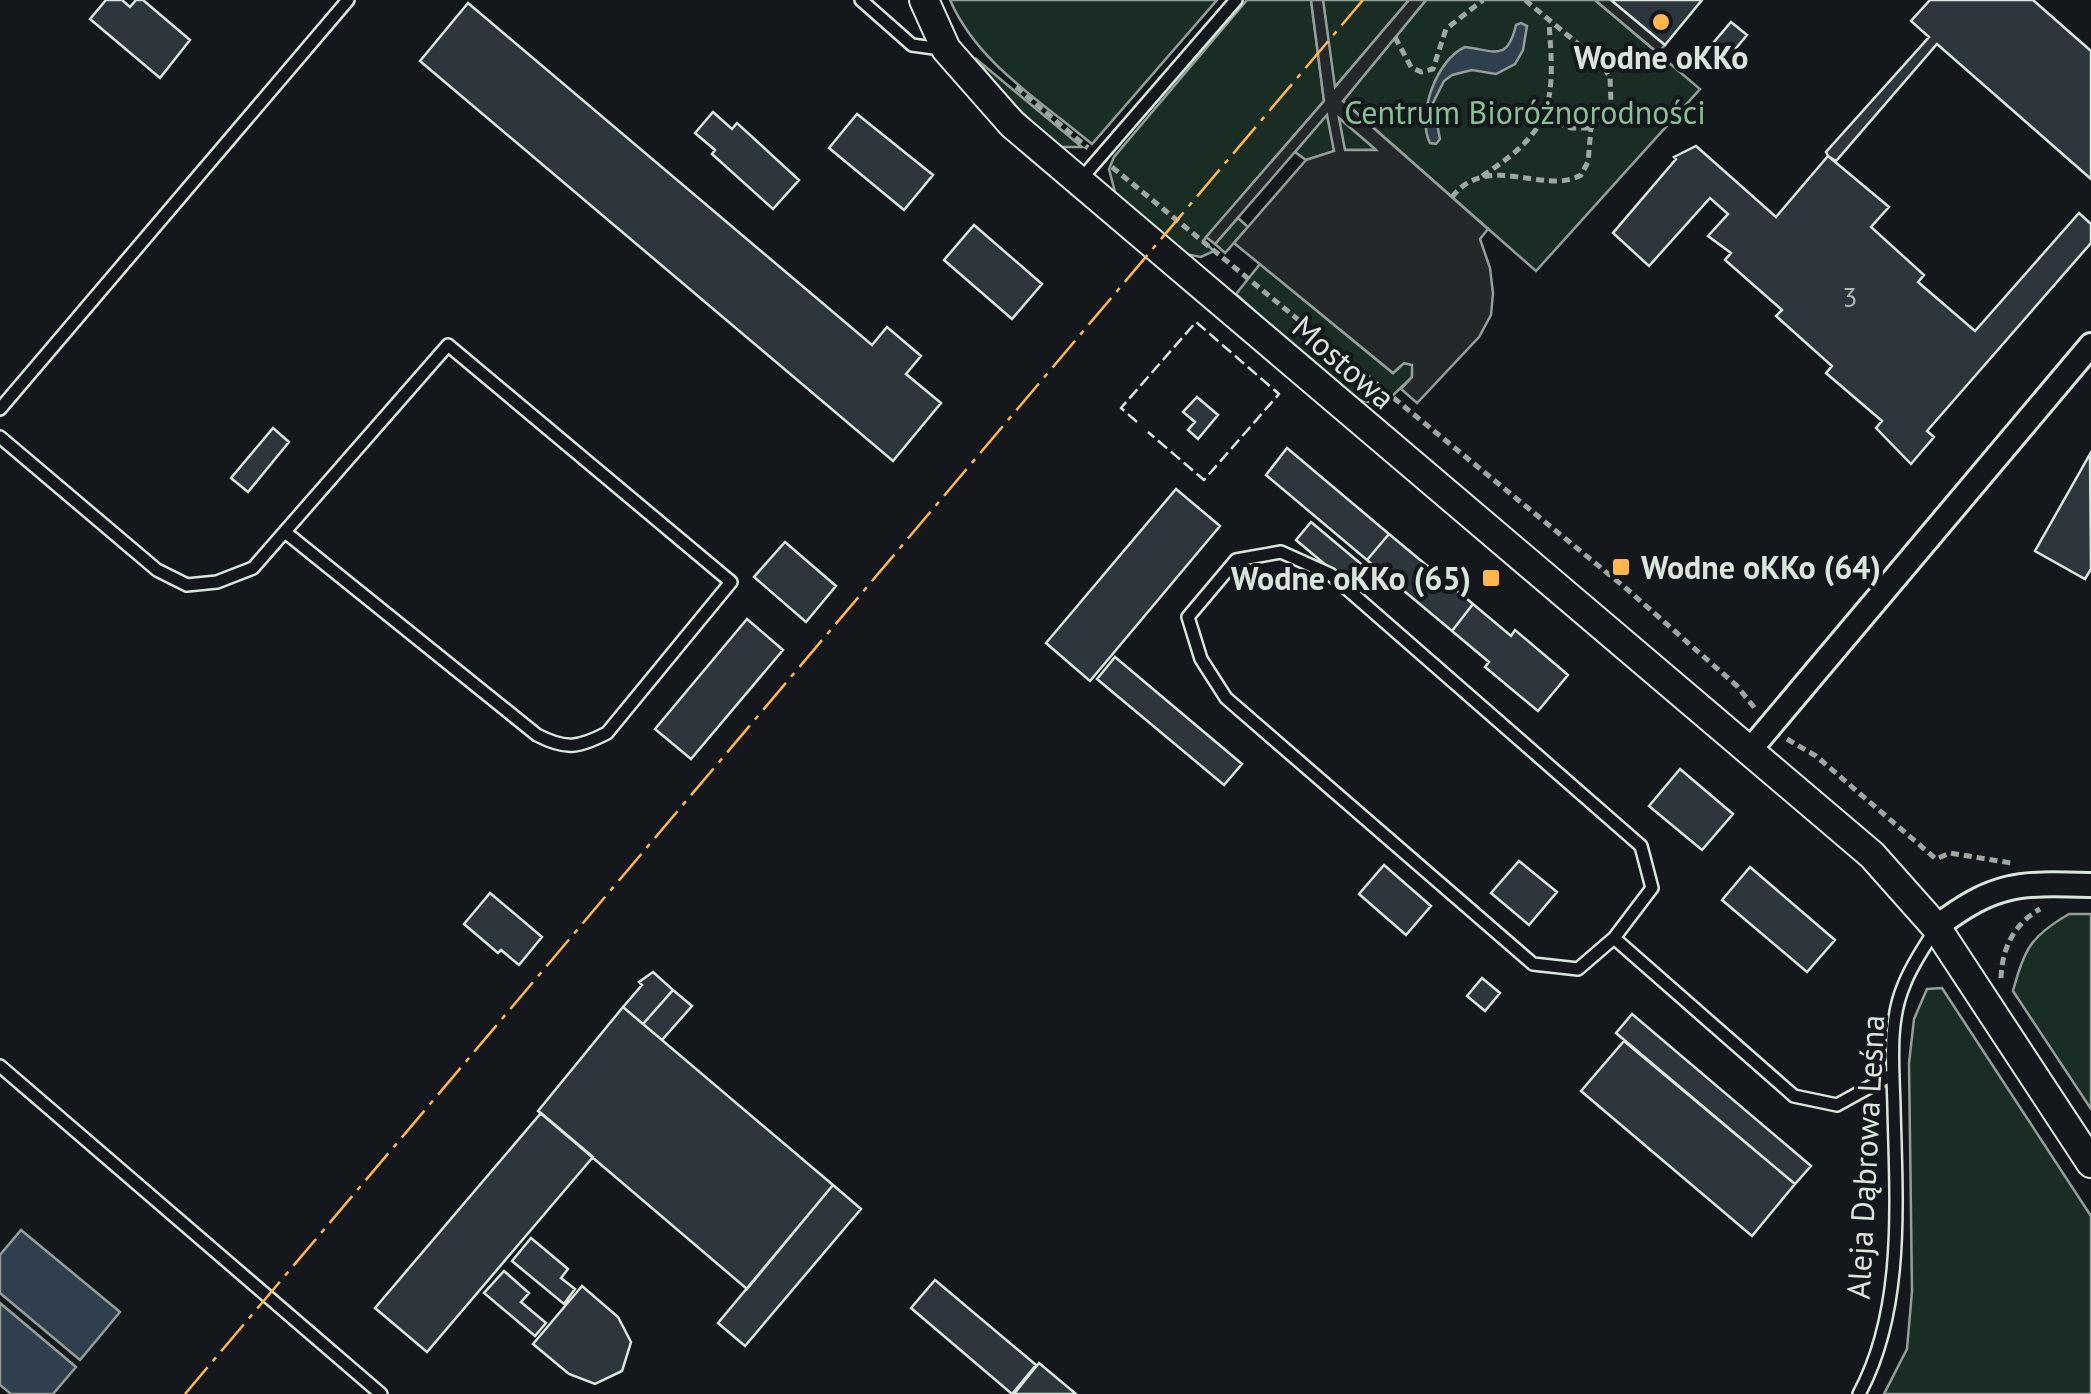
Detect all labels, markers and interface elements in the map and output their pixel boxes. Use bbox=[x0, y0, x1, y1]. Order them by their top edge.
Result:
marker: Wodne oKKo bbox=[1650, 11, 1672, 33]
place label: Wodne oKKo bbox=[1574, 36, 1748, 78]
park label: Centrum Bioróżnorodności bbox=[1344, 91, 1706, 133]
house number: 3 bbox=[1842, 278, 1858, 315]
street label: Mostowa bbox=[1284, 306, 1404, 418]
place label: Wodne oKKo (64) bbox=[1641, 546, 1881, 588]
marker: Wodne oKKo (64) bbox=[1610, 556, 1632, 578]
place label: Wodne oKKo (65) bbox=[1231, 557, 1471, 599]
marker: Wodne oKKo (65) bbox=[1480, 567, 1502, 589]
street label: Aleja Dąbrowa Leśna bbox=[1837, 1014, 1893, 1300]

